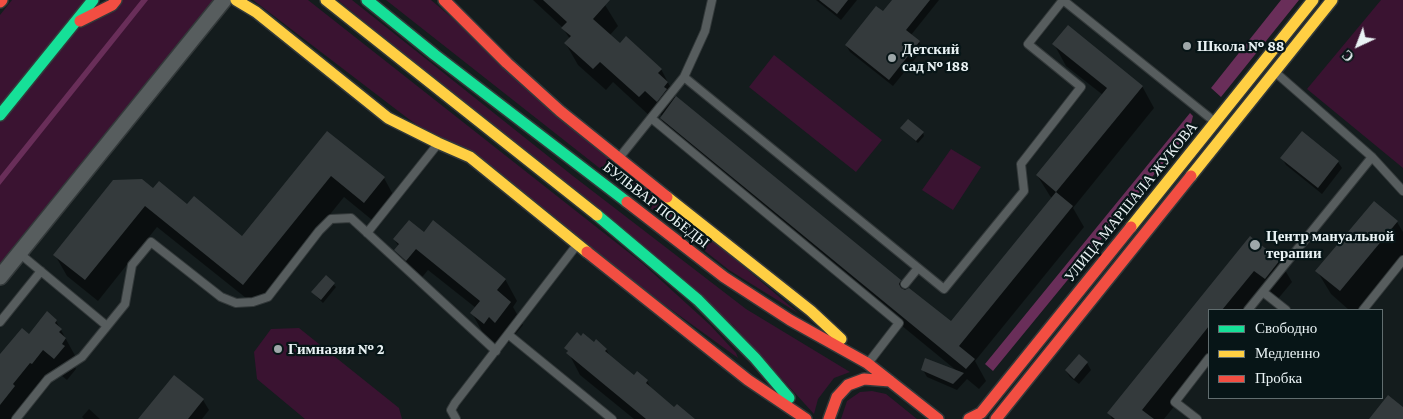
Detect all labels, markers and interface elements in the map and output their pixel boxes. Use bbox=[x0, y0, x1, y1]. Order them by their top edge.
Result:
north arrow bbox=[1333, 20, 1383, 70]
place label: Школа № 88 bbox=[1197, 37, 1285, 55]
place label: Детский сад № 188 bbox=[902, 40, 969, 75]
marker: Школа № 88 bbox=[1181, 40, 1193, 52]
text: С bbox=[1339, 47, 1357, 65]
marker: Детский сад № 188 bbox=[886, 52, 898, 64]
street label: УЛИЦА МАРШАЛА ЖУКОВА bbox=[1061, 118, 1201, 286]
street label: БУЛЬВАР ПОБЕДЫ bbox=[599, 158, 713, 252]
place label: Центр мануальной терапии bbox=[1266, 227, 1394, 262]
marker: Центр мануальной терапии bbox=[1248, 238, 1262, 252]
legend bbox=[1208, 309, 1383, 399]
text: Свободно bbox=[1255, 320, 1317, 336]
place label: Гимназия № 2 bbox=[288, 340, 384, 358]
marker: Гимназия № 2 bbox=[272, 343, 284, 355]
text: Медленно bbox=[1255, 345, 1320, 361]
text: Пробка bbox=[1255, 370, 1302, 386]

